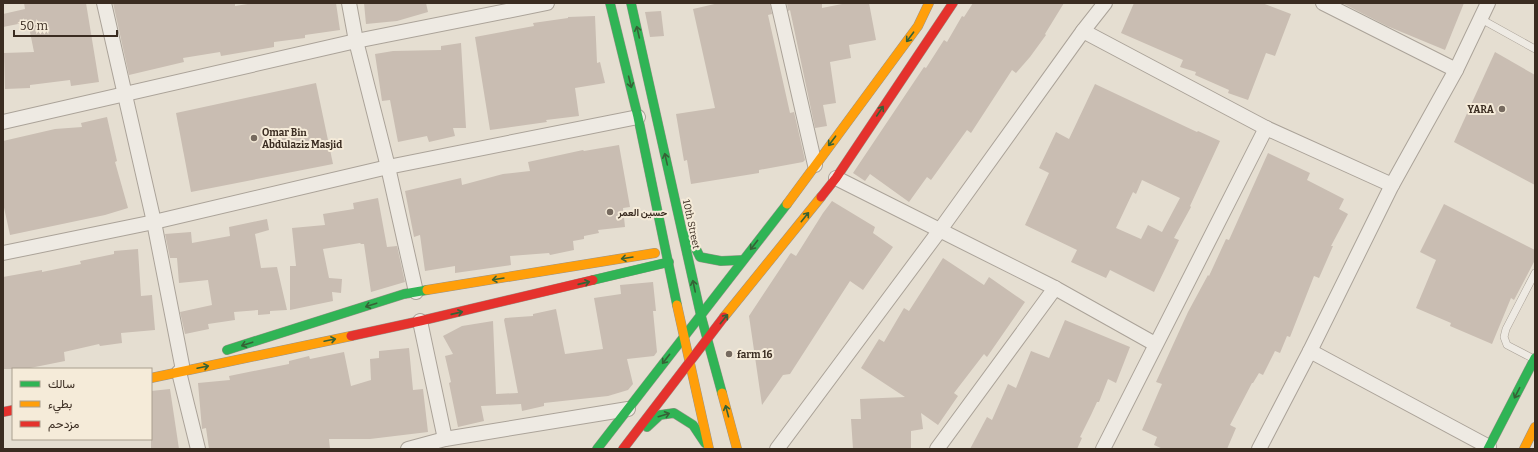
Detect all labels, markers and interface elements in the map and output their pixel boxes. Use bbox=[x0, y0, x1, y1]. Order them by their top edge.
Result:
scale bar bbox=[14, 12, 117, 38]
text: 50 m bbox=[20, 19, 49, 33]
one-way arrow bbox=[633, 26, 641, 39]
one-way arrow bbox=[906, 31, 914, 42]
one-way arrow bbox=[626, 75, 634, 88]
place label: YARA bbox=[1468, 104, 1495, 116]
marker: YARA bbox=[1497, 104, 1507, 114]
one-way arrow bbox=[876, 106, 884, 117]
place label: Omar Bin Abdulaziz Masjid bbox=[262, 127, 342, 151]
marker: Omar Bin Abdulaziz Masjid bbox=[249, 133, 259, 143]
one-way arrow bbox=[828, 136, 837, 147]
one-way arrow bbox=[661, 152, 669, 165]
street label: 10th Street bbox=[680, 198, 702, 250]
marker: حسين العمر bbox=[605, 207, 615, 217]
place label: حسين العمر bbox=[617, 207, 668, 219]
one-way arrow bbox=[800, 211, 809, 222]
one-way arrow bbox=[750, 240, 759, 251]
one-way arrow bbox=[621, 254, 634, 262]
one-way arrow bbox=[492, 275, 505, 283]
one-way arrow bbox=[577, 278, 590, 286]
one-way arrow bbox=[689, 279, 697, 292]
one-way arrow bbox=[365, 302, 378, 309]
one-way arrow bbox=[450, 308, 463, 316]
one-way arrow bbox=[719, 313, 728, 324]
one-way arrow bbox=[323, 336, 336, 344]
one-way arrow bbox=[241, 341, 254, 348]
marker: farm 16 bbox=[724, 349, 734, 359]
place label: farm 16 bbox=[737, 349, 773, 361]
one-way arrow bbox=[662, 353, 671, 364]
one-way arrow bbox=[196, 363, 209, 371]
legend bbox=[12, 368, 152, 440]
text: سالك bbox=[48, 377, 75, 391]
one-way arrow bbox=[1513, 387, 1520, 399]
text: بطيء bbox=[48, 397, 72, 414]
one-way arrow bbox=[722, 405, 730, 418]
one-way arrow bbox=[657, 411, 670, 418]
text: مزدحم bbox=[48, 417, 79, 432]

